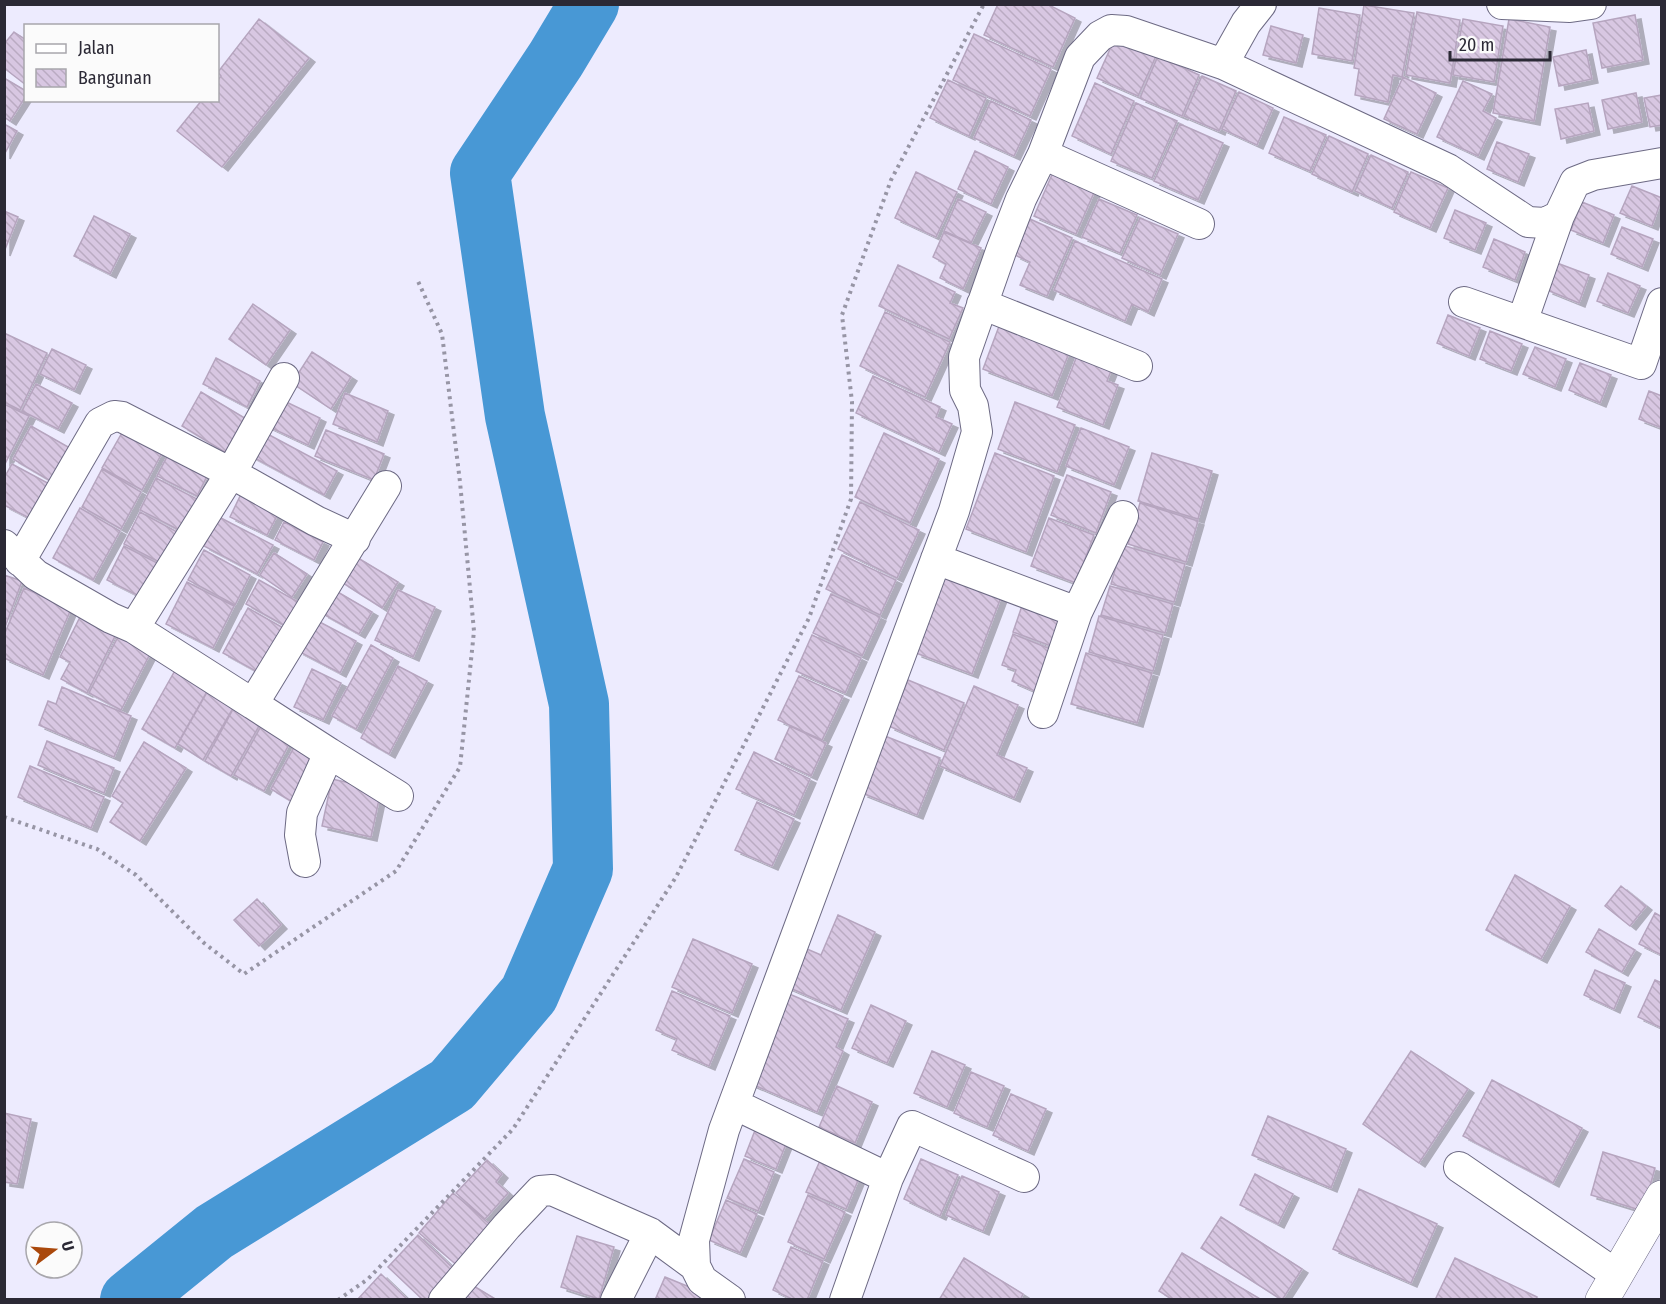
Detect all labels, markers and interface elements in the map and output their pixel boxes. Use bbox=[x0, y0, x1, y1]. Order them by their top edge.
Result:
legend bbox=[24, 24, 219, 102]
scale bar bbox=[1450, 24, 1550, 62]
text: 20 m bbox=[1459, 34, 1494, 56]
text: Jalan bbox=[78, 37, 115, 59]
text: Bangunan bbox=[78, 67, 152, 89]
north arrow bbox=[24, 1220, 84, 1280]
text: U bbox=[58, 1239, 78, 1253]

